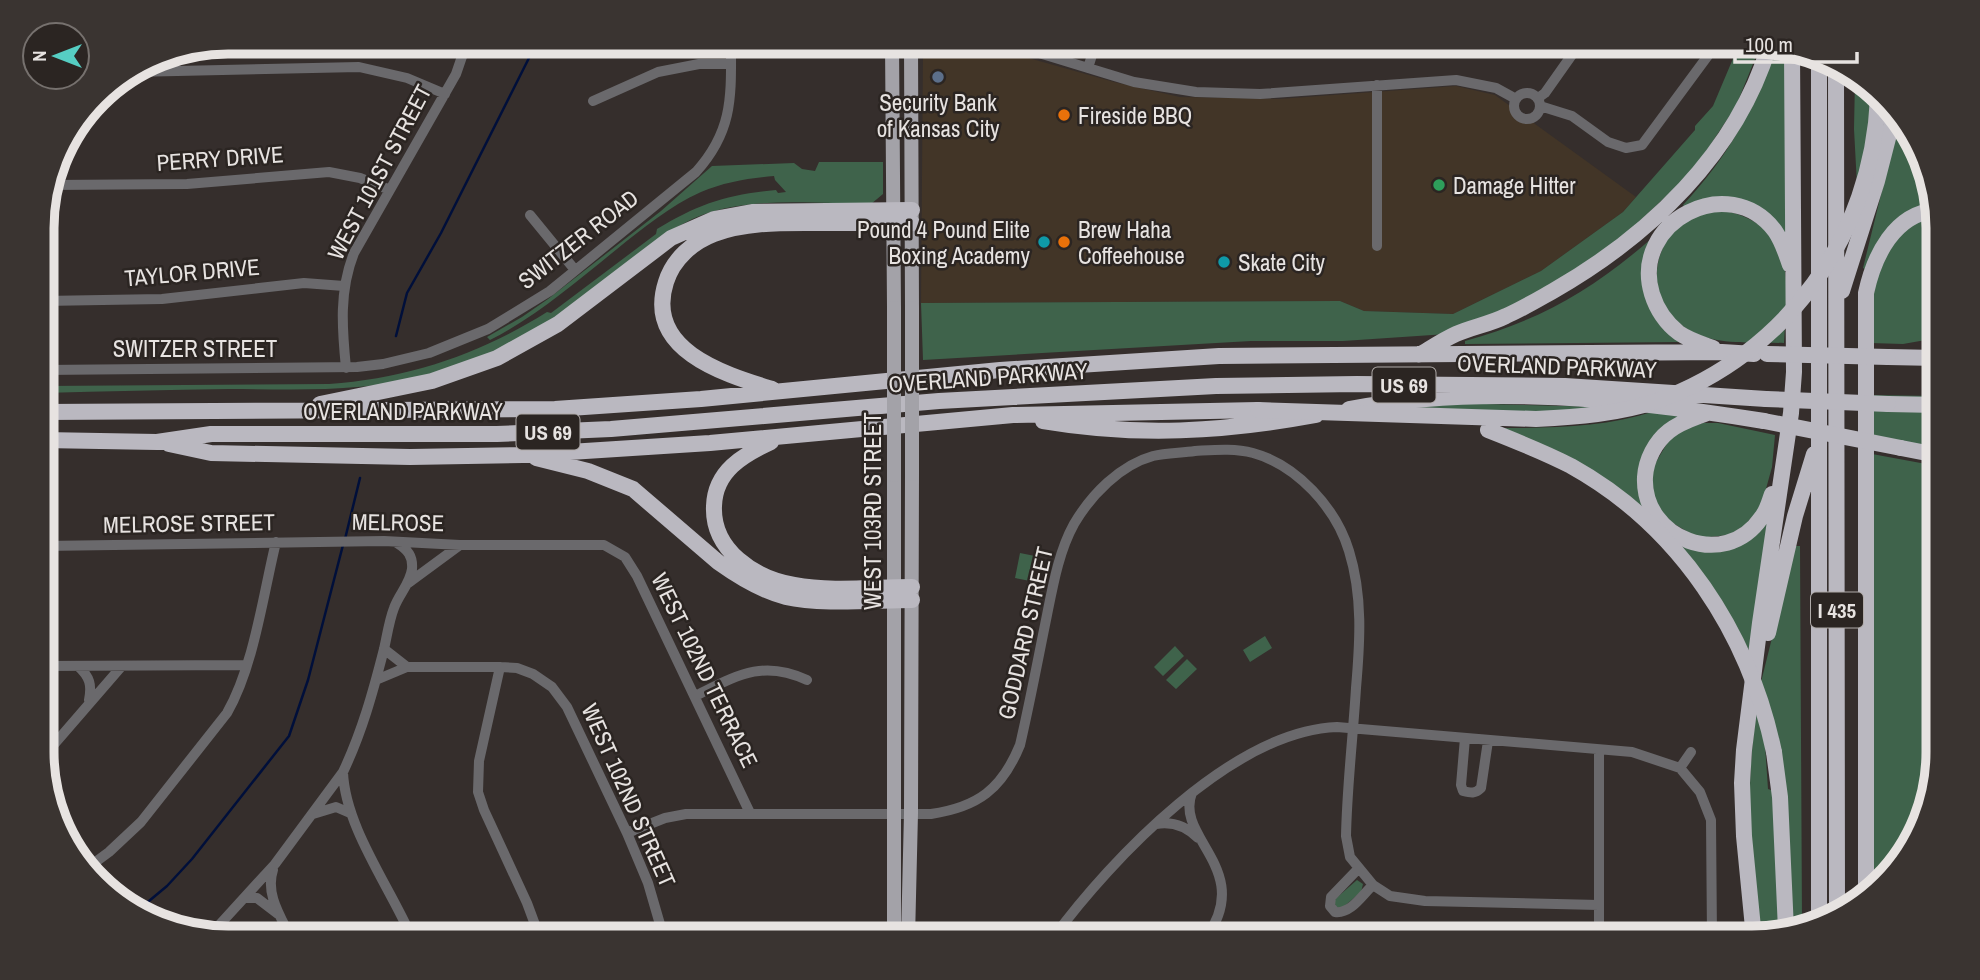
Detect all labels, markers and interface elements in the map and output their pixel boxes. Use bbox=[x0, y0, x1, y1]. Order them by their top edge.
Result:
north arrow bbox=[21, 21, 91, 91]
scale bar bbox=[1735, 21, 1857, 65]
text: 100 m bbox=[1745, 30, 1793, 59]
text: N bbox=[26, 50, 52, 62]
marker: Security Bank of Kansas City bbox=[930, 69, 946, 85]
street label: WEST 101ST STREET bbox=[320, 79, 439, 265]
place label: Security Bank of Kansas City bbox=[877, 87, 1000, 144]
place label: Fireside BBQ bbox=[1078, 100, 1192, 131]
marker: Fireside BBQ bbox=[1056, 107, 1072, 123]
street label: PERRY DRIVE bbox=[155, 138, 285, 178]
place label: Damage Hitter bbox=[1453, 170, 1576, 201]
marker: Damage Hitter bbox=[1431, 177, 1447, 193]
street label: SWITZER ROAD bbox=[511, 182, 645, 296]
place label: Pound 4 Pound Elite Boxing Academy bbox=[857, 214, 1031, 271]
place label: Brew Haha Coffeehouse bbox=[1078, 214, 1185, 271]
marker: Pound 4 Pound Elite Boxing Academy bbox=[1036, 234, 1052, 250]
marker: Brew Haha Coffeehouse bbox=[1056, 234, 1072, 250]
place label: Skate City bbox=[1238, 247, 1326, 278]
street label: TAYLOR DRIVE bbox=[123, 251, 261, 293]
marker: Skate City bbox=[1216, 254, 1232, 270]
street label: SWITZER STREET bbox=[113, 333, 278, 364]
street label: OVERLAND PARKWAY bbox=[1457, 347, 1658, 385]
street label: OVERLAND PARKWAY bbox=[887, 355, 1089, 399]
road number: US 69 bbox=[1372, 368, 1436, 402]
street label: OVERLAND PARKWAY bbox=[303, 396, 503, 427]
street label: WEST 103RD STREET bbox=[857, 412, 888, 610]
road number: US 69 bbox=[516, 414, 580, 450]
street label: MELROSE STREET bbox=[103, 506, 276, 540]
street label: MELROSE bbox=[352, 506, 444, 538]
street label: GODDARD STREET bbox=[990, 543, 1060, 722]
street label: WEST 102ND TERRACE bbox=[644, 567, 766, 773]
road number: I 435 bbox=[1811, 592, 1863, 628]
street label: WEST 102ND STREET bbox=[575, 698, 684, 892]

